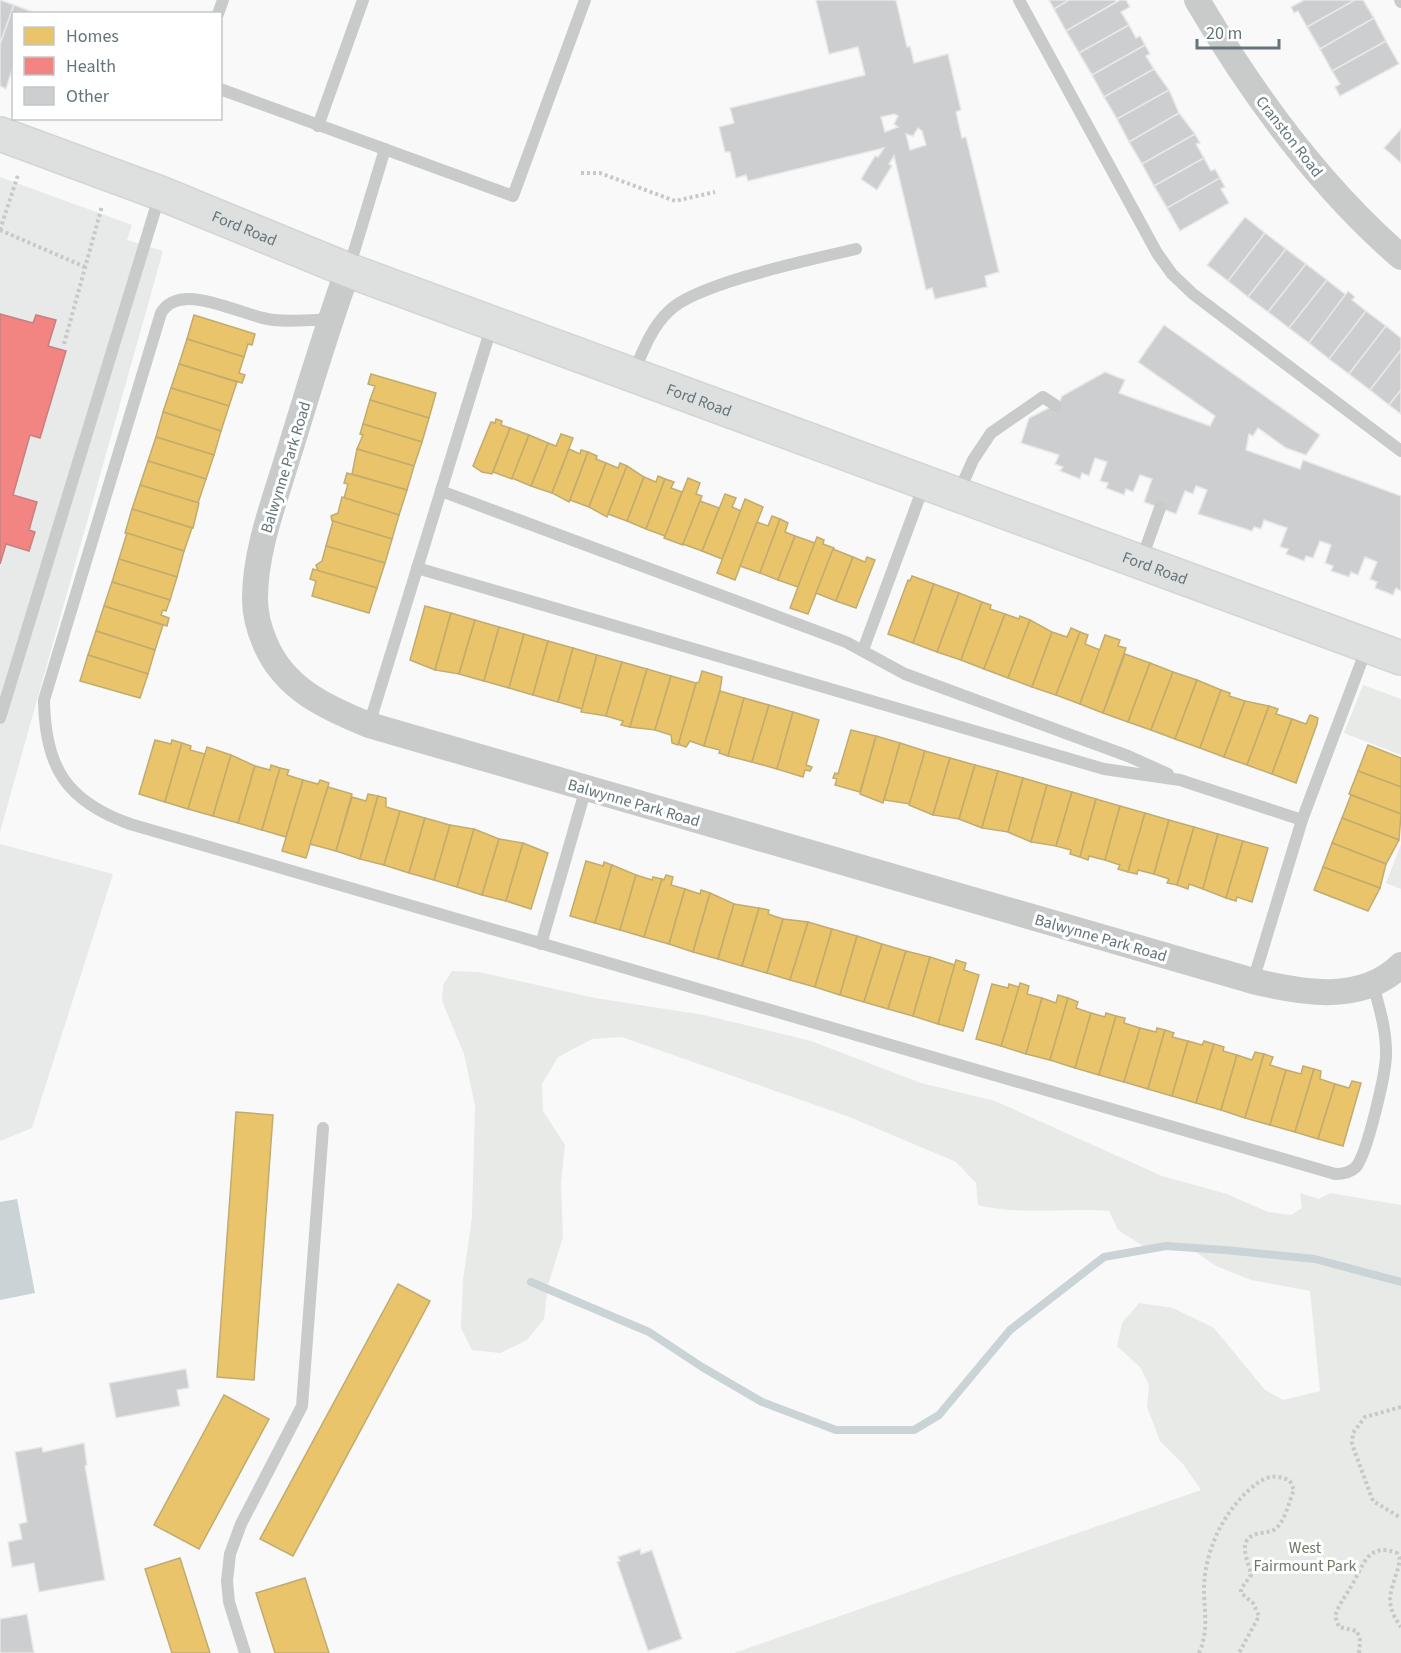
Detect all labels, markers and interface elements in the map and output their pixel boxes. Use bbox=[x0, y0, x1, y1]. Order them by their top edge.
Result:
legend bbox=[12, 12, 222, 120]
scale bar bbox=[1197, 12, 1280, 50]
text: 20 m bbox=[1206, 21, 1242, 46]
text: Homes bbox=[66, 24, 119, 49]
text: Health bbox=[66, 54, 116, 79]
text: Other bbox=[66, 84, 110, 109]
street label: Cranston Road bbox=[1250, 91, 1328, 182]
street label: Ford Road bbox=[209, 205, 280, 252]
street label: Ford Road bbox=[663, 378, 735, 422]
street label: Balwynne Park Road bbox=[255, 399, 316, 536]
street label: Ford Road bbox=[1119, 546, 1191, 591]
street label: Balwynne Park Road bbox=[565, 774, 702, 832]
street label: Balwynne Park Road bbox=[1032, 909, 1169, 967]
park label: West Fairmount Park bbox=[1254, 1537, 1356, 1577]

